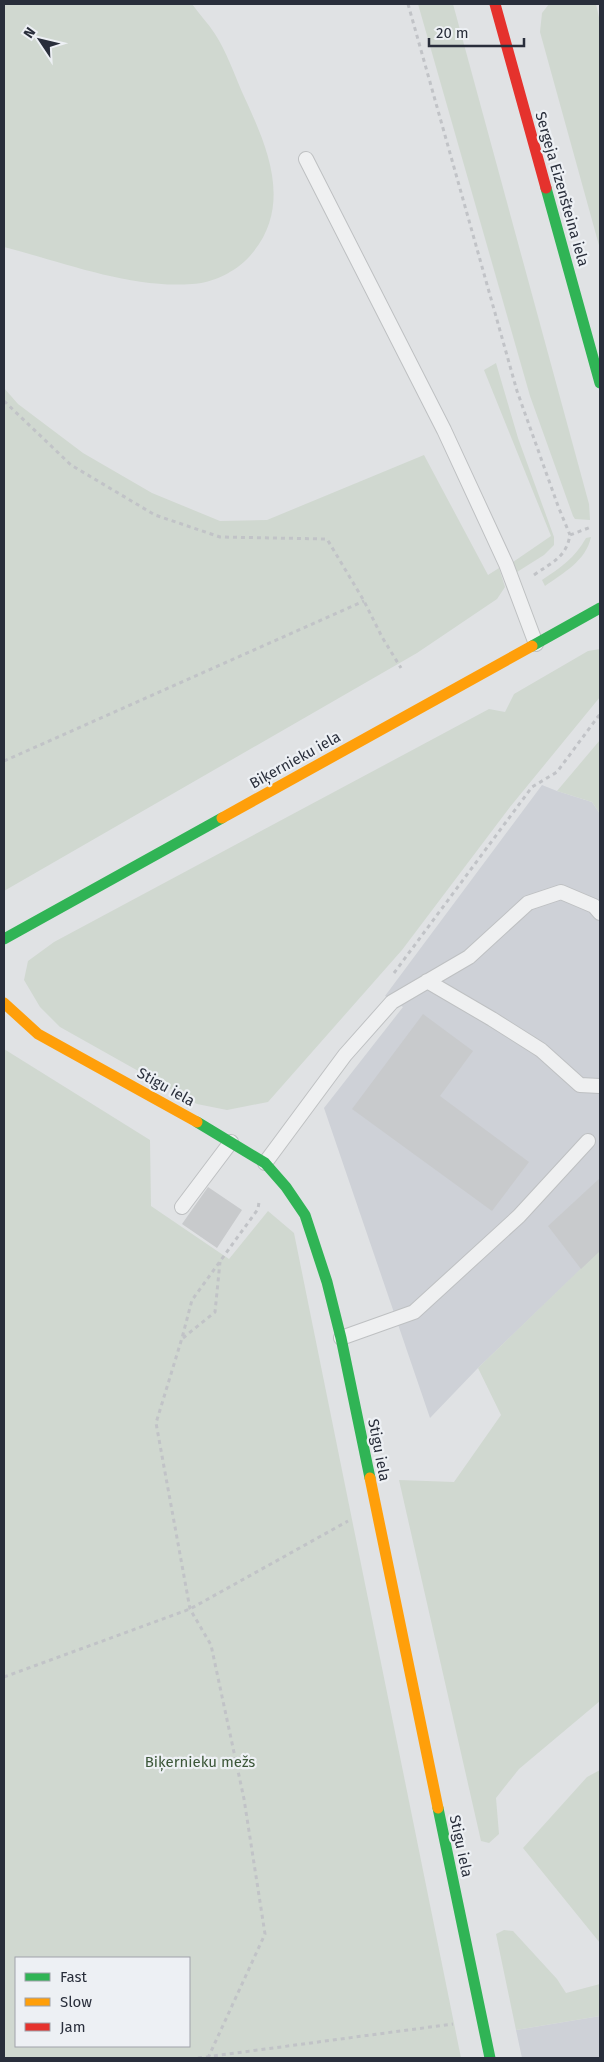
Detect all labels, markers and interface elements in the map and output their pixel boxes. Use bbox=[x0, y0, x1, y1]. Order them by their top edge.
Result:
north arrow bbox=[15, 15, 65, 65]
scale bar bbox=[429, 15, 524, 47]
text: N bbox=[20, 24, 39, 42]
text: 20 m bbox=[436, 24, 469, 42]
street label: Sergeja Eizenšteina iela bbox=[531, 110, 593, 268]
street label: Biķernieku iela bbox=[246, 728, 344, 793]
street label: Stigu iela bbox=[134, 1064, 198, 1110]
street label: Stigu iela bbox=[364, 1417, 394, 1483]
park label: Biķernieku mežs bbox=[145, 1753, 255, 1772]
street label: Stigu iela bbox=[446, 1813, 476, 1879]
legend bbox=[15, 1957, 190, 2047]
text: Fast bbox=[60, 1968, 87, 1986]
text: Slow bbox=[60, 1993, 92, 2011]
text: Jam bbox=[60, 2018, 86, 2036]

